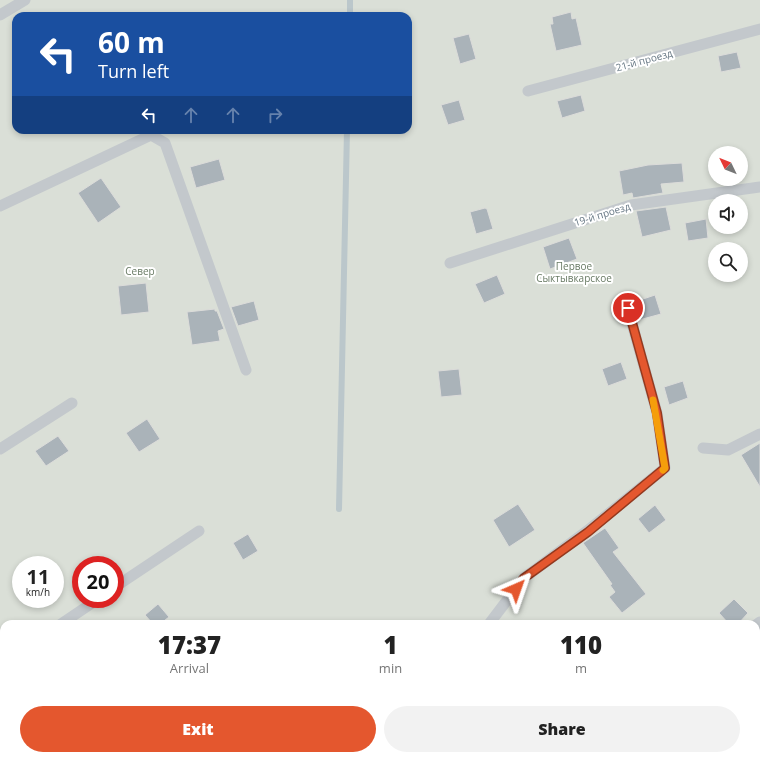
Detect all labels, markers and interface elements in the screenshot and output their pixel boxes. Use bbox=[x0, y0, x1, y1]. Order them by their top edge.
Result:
text: 60 m bbox=[98, 23, 165, 61]
icon: left bbox=[32, 28, 84, 80]
street label: 21-й проезд bbox=[614, 46, 674, 74]
text: Turn left bbox=[98, 59, 169, 83]
icon: left bbox=[138, 104, 160, 126]
icon: ahead bbox=[180, 104, 202, 126]
icon: ahead bbox=[222, 104, 244, 126]
icon: right bbox=[264, 104, 286, 126]
north arrow bbox=[708, 146, 748, 186]
map controls bbox=[708, 146, 748, 282]
button: sound bbox=[708, 194, 748, 234]
street label: 19-й проезд bbox=[572, 199, 632, 229]
button: search bbox=[708, 242, 748, 282]
park label: Первое Сыктывкарское bbox=[536, 259, 612, 285]
park label: Север bbox=[125, 264, 155, 278]
pin bbox=[611, 291, 645, 325]
icon: arrive bbox=[617, 297, 639, 319]
speed limit sign: 20 bbox=[72, 556, 124, 608]
text: 11 bbox=[27, 563, 49, 590]
position arrow bbox=[495, 568, 537, 610]
text: km/h bbox=[26, 585, 50, 599]
text: 17:37 bbox=[158, 628, 221, 661]
text: 1 bbox=[383, 628, 398, 661]
text: 110 bbox=[560, 628, 602, 661]
text: Arrival bbox=[170, 659, 209, 677]
text: min bbox=[379, 659, 402, 677]
text: m bbox=[575, 659, 587, 677]
button: Exit bbox=[20, 706, 376, 752]
button: Share bbox=[384, 706, 740, 752]

